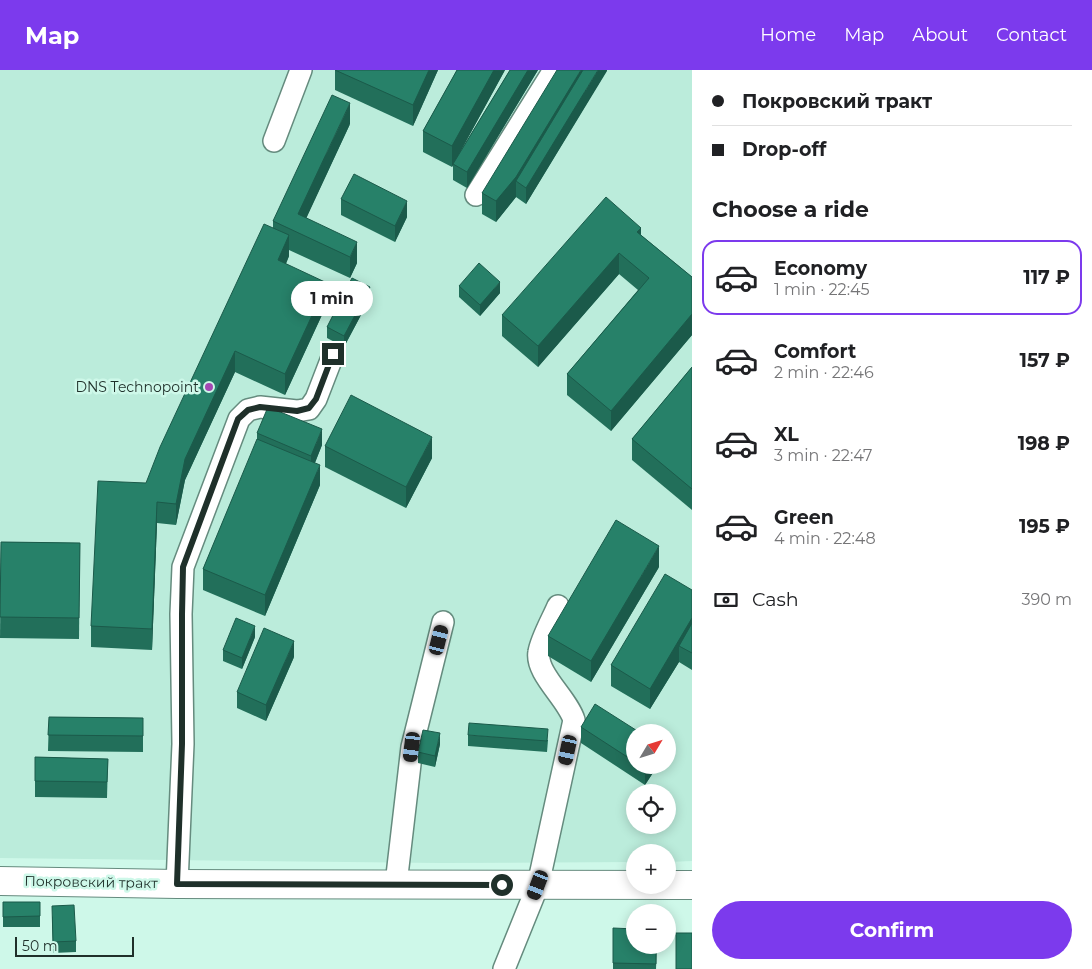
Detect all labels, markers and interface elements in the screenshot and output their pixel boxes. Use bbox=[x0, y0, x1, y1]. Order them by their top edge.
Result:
text: Map bbox=[25, 21, 79, 50]
text: Home bbox=[760, 24, 816, 46]
text: Map bbox=[844, 24, 884, 46]
text: About bbox=[912, 24, 968, 46]
text: Contact bbox=[996, 24, 1067, 46]
text: Покровский тракт bbox=[742, 90, 932, 113]
text: Drop-off bbox=[742, 138, 826, 161]
text: Choose a ride bbox=[712, 196, 869, 223]
icon: car bbox=[714, 255, 759, 300]
text: Economy bbox=[774, 257, 867, 280]
text: 117 ₽ bbox=[1023, 266, 1070, 289]
text: 1 min · 22:45 bbox=[774, 280, 870, 299]
callout: 1 min bbox=[292, 282, 374, 316]
text: 1 min bbox=[310, 289, 354, 308]
icon: car bbox=[714, 338, 759, 383]
text: Comfort bbox=[774, 340, 856, 363]
route end bbox=[322, 343, 344, 365]
text: 157 ₽ bbox=[1020, 349, 1070, 372]
text: 2 min · 22:46 bbox=[774, 363, 874, 382]
place label: DNS Technopoint bbox=[75, 378, 199, 396]
marker: DNS Technopoint bbox=[203, 381, 215, 393]
icon: car bbox=[714, 421, 759, 466]
text: XL bbox=[774, 423, 799, 446]
text: 198 ₽ bbox=[1018, 432, 1070, 455]
text: 3 min · 22:47 bbox=[774, 446, 873, 465]
icon: car bbox=[714, 504, 759, 549]
text: Green bbox=[774, 506, 834, 529]
text: 195 ₽ bbox=[1019, 515, 1070, 538]
text: 4 min · 22:48 bbox=[774, 529, 876, 548]
icon: cash bbox=[712, 586, 740, 614]
text: Cash bbox=[752, 588, 799, 611]
text: 390 m bbox=[1021, 590, 1072, 609]
car bbox=[428, 624, 449, 656]
north arrow bbox=[626, 724, 676, 774]
map controls bbox=[626, 724, 676, 954]
car bbox=[402, 731, 421, 763]
car bbox=[557, 734, 578, 766]
button: locate bbox=[626, 784, 676, 834]
button: + bbox=[626, 844, 676, 894]
car bbox=[525, 868, 550, 902]
street label: Покровский тракт bbox=[24, 872, 158, 892]
route start bbox=[491, 874, 513, 896]
button: Confirm bbox=[712, 901, 1072, 959]
button: − bbox=[626, 904, 676, 954]
scale bar bbox=[15, 934, 134, 957]
text: 50 m bbox=[22, 937, 58, 955]

